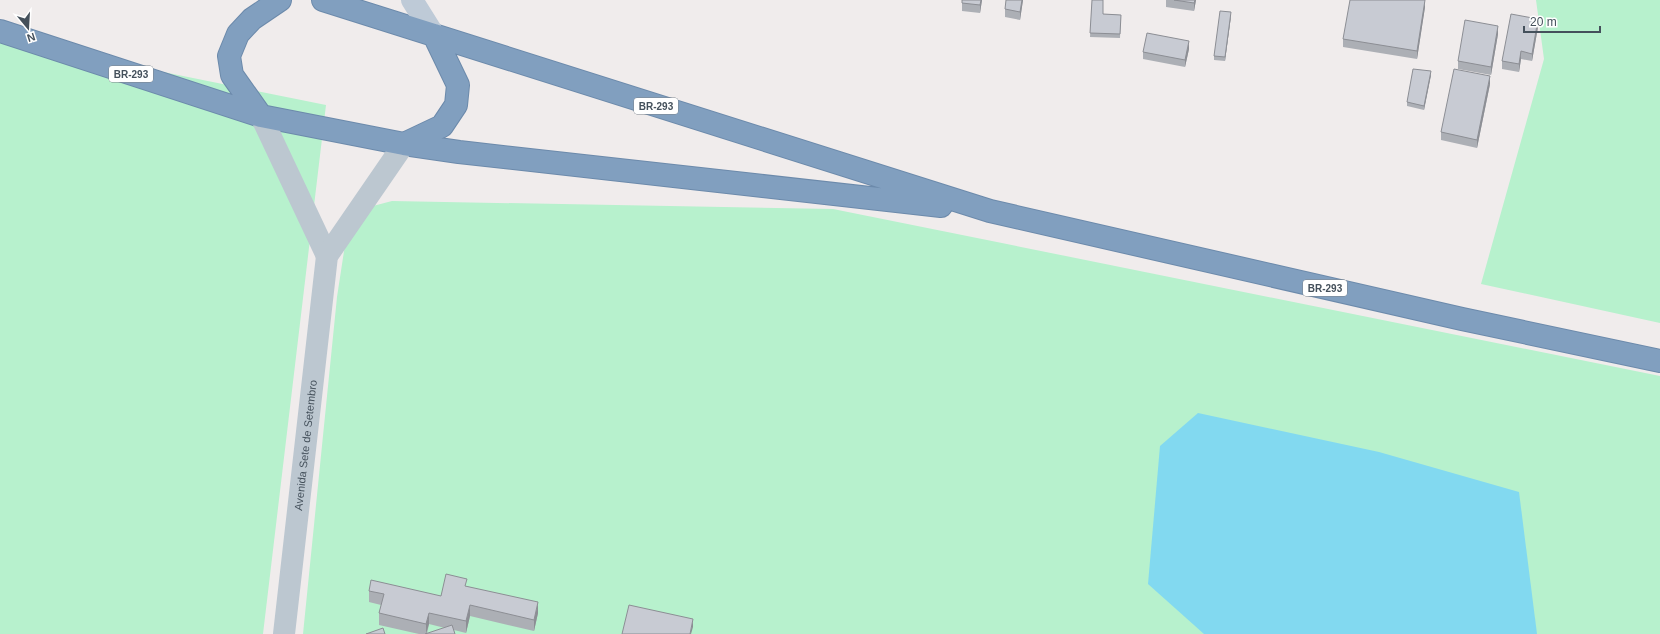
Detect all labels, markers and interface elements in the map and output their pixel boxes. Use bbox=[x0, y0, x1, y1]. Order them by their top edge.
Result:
north arrow bbox=[8, 8, 48, 48]
scale bar bbox=[1524, 8, 1600, 34]
text: 20 m bbox=[1530, 15, 1557, 29]
text: N bbox=[25, 31, 37, 44]
road number: BR-293 bbox=[109, 66, 153, 82]
road number: BR-293 bbox=[634, 98, 678, 114]
road number: BR-293 bbox=[1303, 280, 1347, 296]
street label: Avenida Sete de Setembro bbox=[292, 379, 319, 511]

